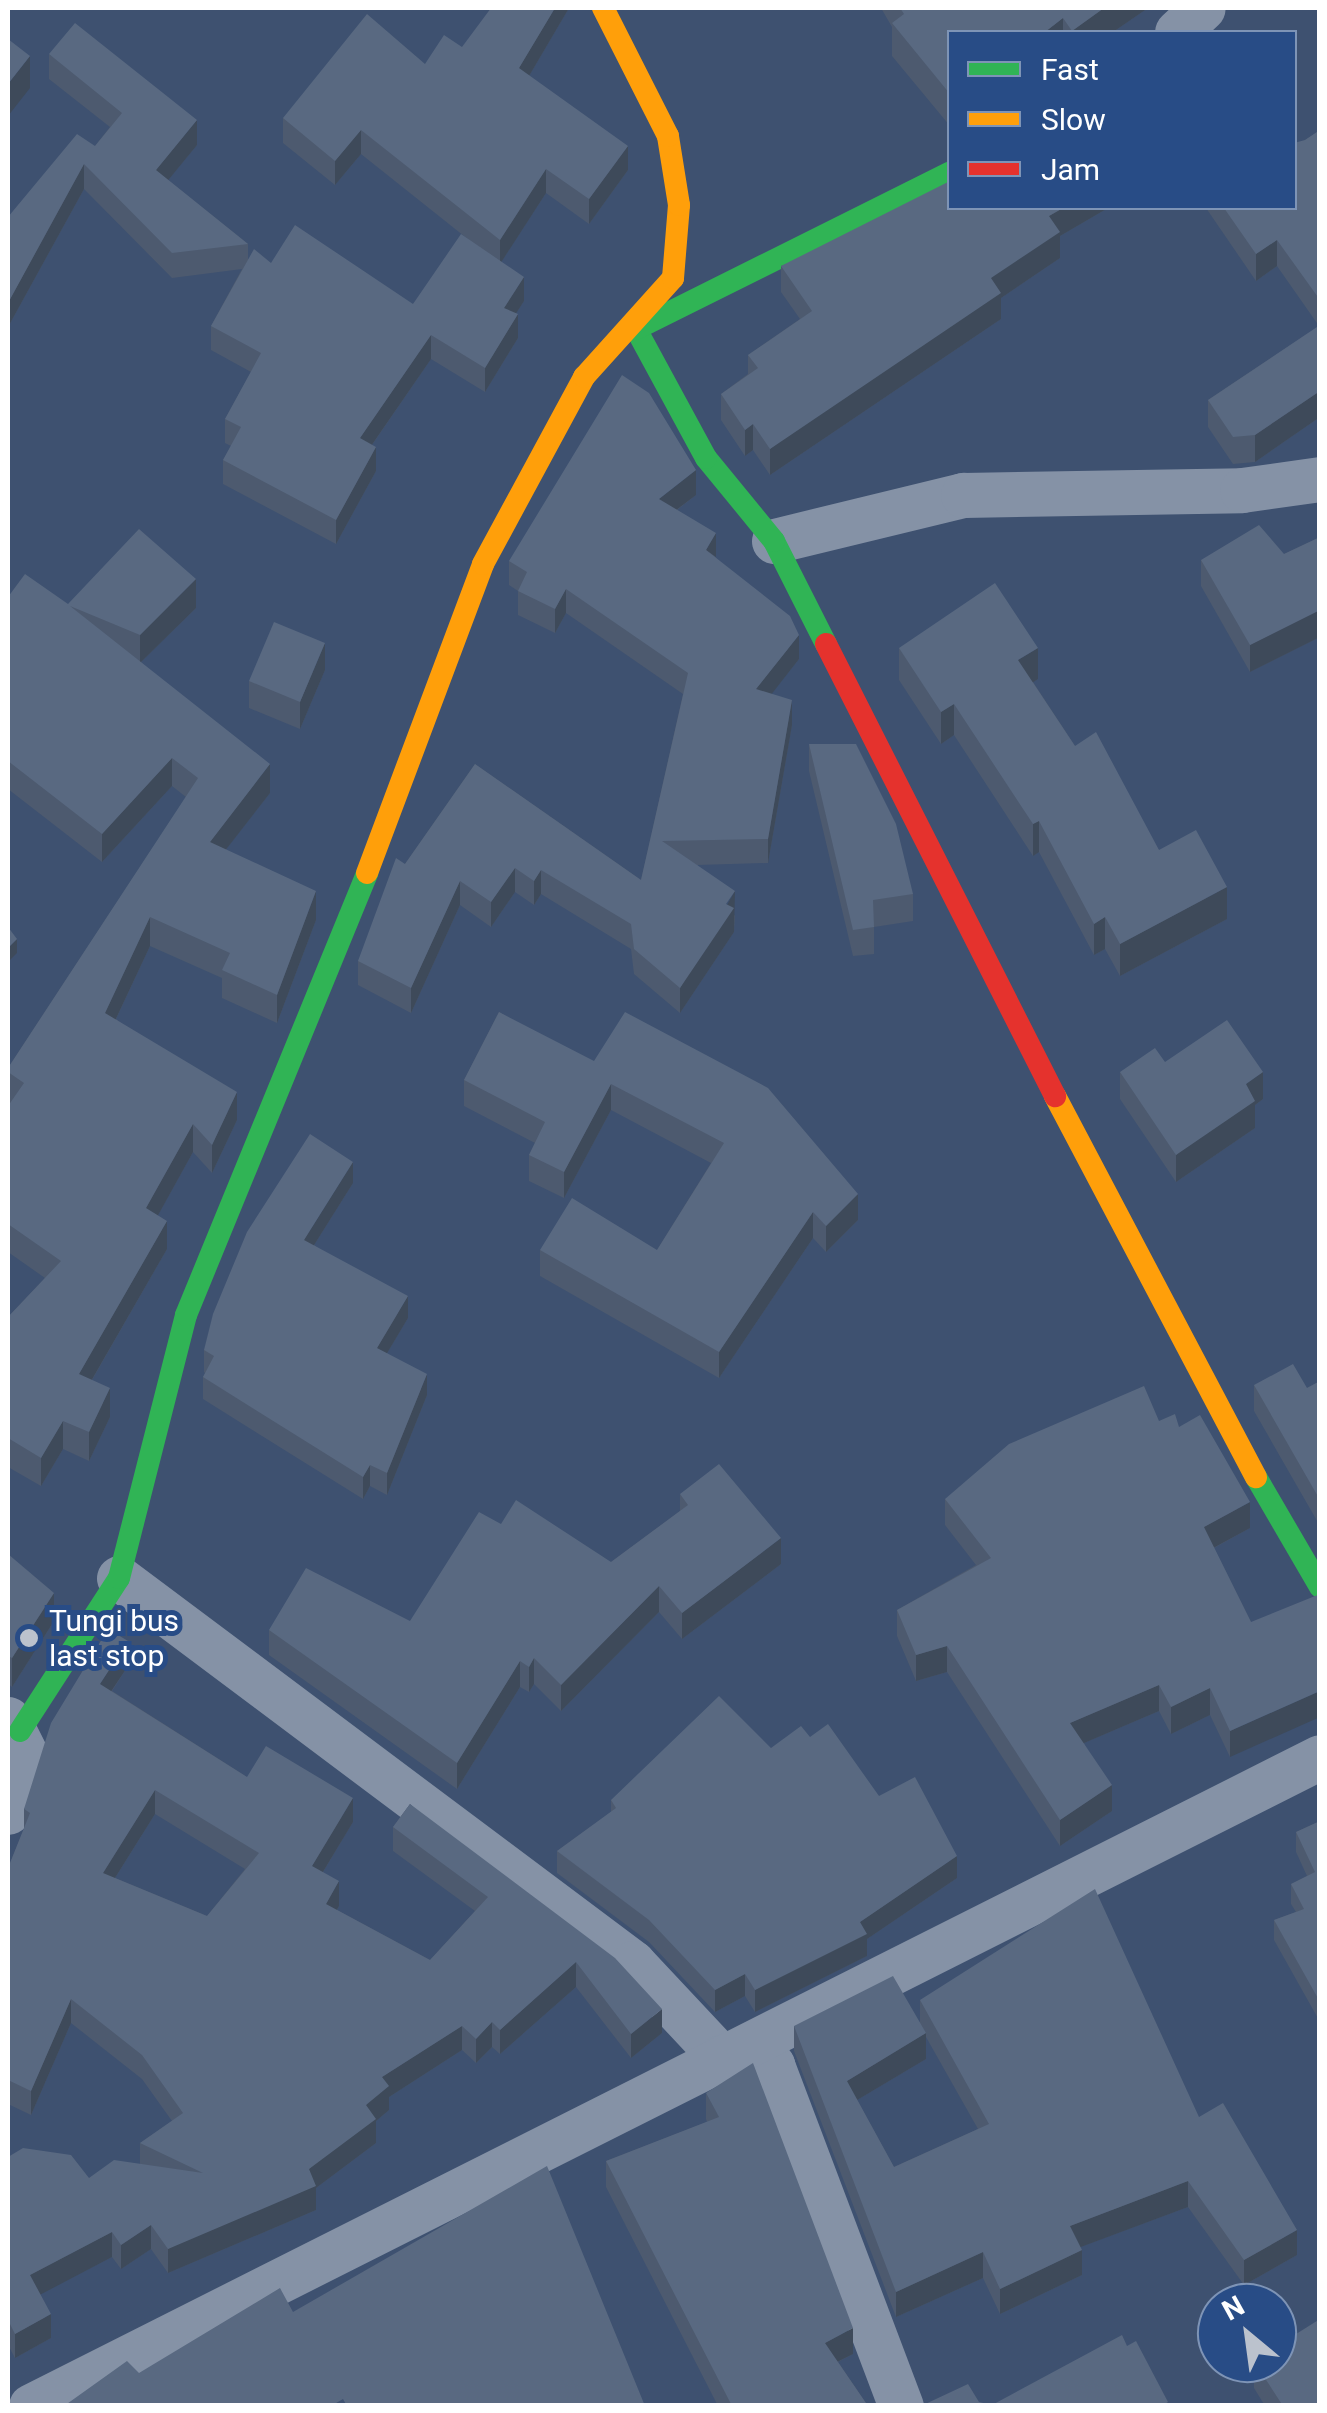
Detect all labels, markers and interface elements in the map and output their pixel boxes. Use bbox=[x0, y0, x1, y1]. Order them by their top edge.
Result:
legend bbox=[947, 30, 1297, 210]
text: Fast bbox=[1041, 52, 1099, 87]
text: Slow bbox=[1041, 102, 1106, 137]
text: Jam bbox=[1041, 152, 1100, 187]
place label: Tungi bus last stop bbox=[49, 1603, 179, 1674]
marker: Tungi bus last stop bbox=[18, 1627, 40, 1649]
north arrow bbox=[1197, 2283, 1297, 2383]
text: N bbox=[1217, 2289, 1250, 2327]

